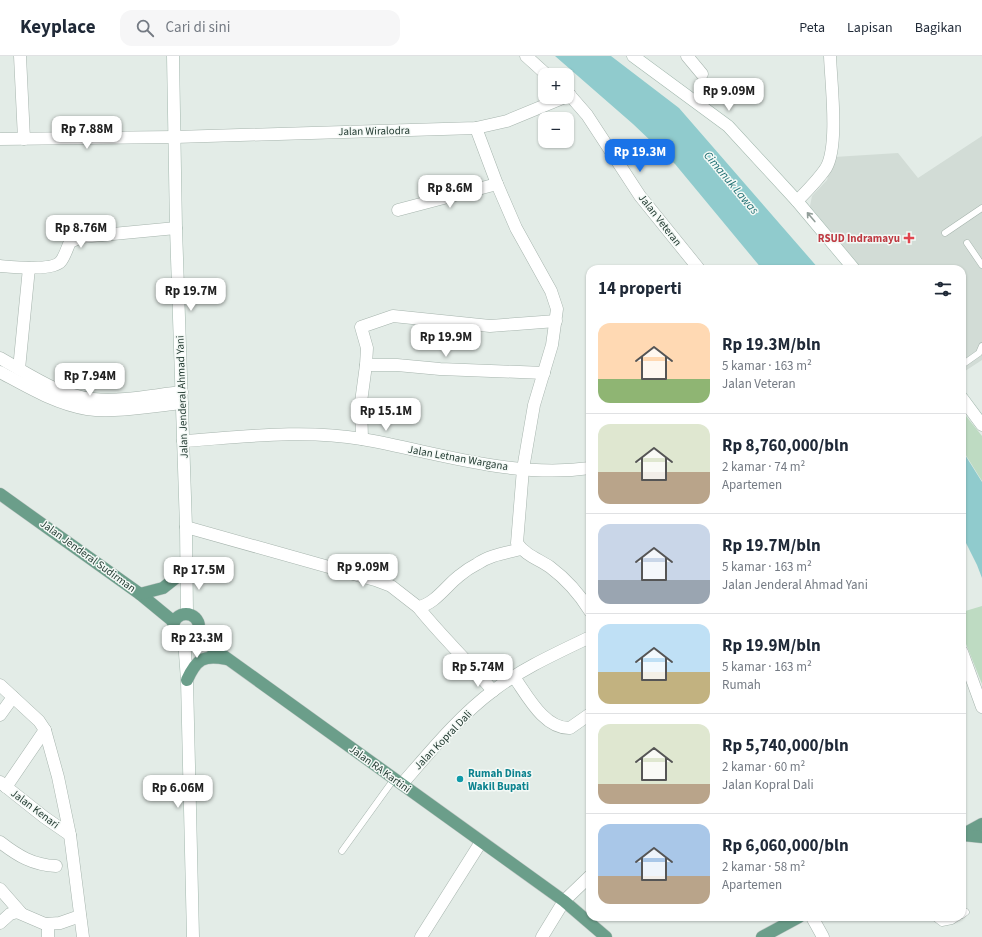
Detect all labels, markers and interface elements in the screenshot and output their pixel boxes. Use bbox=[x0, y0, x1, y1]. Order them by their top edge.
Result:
search box bbox=[120, 10, 400, 46]
text: Keyplace bbox=[20, 14, 96, 41]
icon: search bbox=[134, 17, 156, 39]
text: Cari di sini bbox=[166, 17, 230, 38]
text: Peta bbox=[799, 18, 825, 38]
text: Lapisan bbox=[847, 18, 893, 38]
text: Bagikan bbox=[915, 18, 962, 38]
map controls bbox=[538, 68, 574, 148]
button: + bbox=[538, 68, 574, 104]
pin: Rp 9.09M bbox=[688, 78, 770, 112]
text: Rp 9.09M bbox=[703, 82, 755, 100]
button: − bbox=[538, 112, 574, 148]
pin: Rp 7.88M bbox=[46, 116, 128, 150]
text: Rp 7.88M bbox=[61, 120, 113, 138]
street label: Jalan Wiralodra bbox=[338, 123, 410, 139]
pin: Rp 19.3M bbox=[599, 139, 681, 173]
text: Rp 19.3M bbox=[614, 143, 666, 161]
water label: Cimanuk Lawas bbox=[700, 148, 763, 218]
pin: Rp 8.6M bbox=[413, 175, 487, 209]
text: Rp 8.6M bbox=[427, 179, 473, 197]
street label: Jalan Veteran bbox=[635, 191, 685, 249]
one-way arrow bbox=[807, 212, 815, 223]
pin: Rp 8.76M bbox=[40, 215, 122, 249]
text: Rp 8.76M bbox=[55, 219, 107, 237]
place label: RSUD Indramayu bbox=[818, 231, 900, 246]
marker: RSUD Indramayu bbox=[903, 232, 915, 244]
text: 14 properti bbox=[598, 277, 682, 301]
pin: Rp 19.7M bbox=[150, 278, 232, 312]
icon: filters bbox=[932, 278, 954, 300]
text: Rp 19.7M bbox=[165, 282, 217, 300]
pin: Rp 19.9M bbox=[405, 324, 487, 358]
text: Rp 19.9M bbox=[420, 328, 472, 346]
text: Rp 19.3M/bln bbox=[722, 333, 821, 357]
street label: Jalan Jenderal Ahmad Yani bbox=[172, 335, 192, 459]
icon: home bbox=[630, 339, 678, 387]
text: 5 kamar · 163 m² bbox=[722, 357, 812, 375]
pin: Rp 7.94M bbox=[49, 363, 131, 397]
text: Rp 7.94M bbox=[64, 367, 116, 385]
text: Jalan Veteran bbox=[722, 375, 796, 393]
pin: Rp 15.1M bbox=[345, 398, 427, 432]
text: Rp 15.1M bbox=[360, 402, 412, 420]
text: Rp 8,760,000/bln bbox=[722, 434, 849, 458]
icon: home bbox=[630, 440, 678, 488]
street label: Jalan Letnan Wargana bbox=[407, 442, 509, 474]
text: 2 kamar · 74 m² bbox=[722, 458, 805, 476]
text: Apartemen bbox=[722, 476, 782, 494]
street label: Jalan Jenderal Sudirman bbox=[37, 516, 139, 596]
text: Rp 19.7M/bln bbox=[722, 534, 821, 558]
icon: home bbox=[630, 540, 678, 588]
pin: Rp 9.09M bbox=[322, 554, 404, 588]
pin: Rp 17.5M bbox=[158, 557, 240, 591]
text: Rp 9.09M bbox=[337, 558, 389, 576]
text: 5 kamar · 163 m² bbox=[722, 558, 812, 576]
text: Rp 17.5M bbox=[173, 561, 225, 579]
text: Jalan Jenderal Ahmad Yani bbox=[722, 576, 868, 594]
pin: Rp 23.3M bbox=[156, 625, 238, 659]
text: Rp 23.3M bbox=[171, 629, 223, 647]
text: Rp 19.9M/bln bbox=[722, 634, 821, 658]
icon: home bbox=[630, 640, 678, 688]
pin: Rp 5.74M bbox=[437, 654, 519, 688]
text: Rp 5.74M bbox=[452, 658, 504, 676]
text: 5 kamar · 163 m² bbox=[722, 658, 812, 676]
text: Rumah bbox=[722, 676, 761, 694]
street label: Jalan Kopral Dali bbox=[411, 707, 475, 773]
text: Rp 5,740,000/bln bbox=[722, 734, 849, 758]
icon: home bbox=[630, 740, 678, 788]
street label: Jalan RA Kartini bbox=[346, 742, 414, 796]
text: 2 kamar · 60 m² bbox=[722, 758, 805, 776]
place label: Rumah Dinas Wakil Bupati bbox=[468, 766, 532, 794]
marker: Rumah Dinas Wakil Bupati bbox=[455, 774, 465, 784]
pin: Rp 6.06M bbox=[137, 775, 219, 809]
text: Jalan Kopral Dali bbox=[722, 776, 814, 794]
text: Rp 6.06M bbox=[152, 779, 204, 797]
street label: Jalan Kenari bbox=[8, 786, 62, 832]
text: Rp 6,060,000/bln bbox=[722, 834, 849, 858]
icon: home bbox=[630, 840, 678, 888]
text: 2 kamar · 58 m² bbox=[722, 858, 805, 876]
text: Apartemen bbox=[722, 876, 782, 894]

